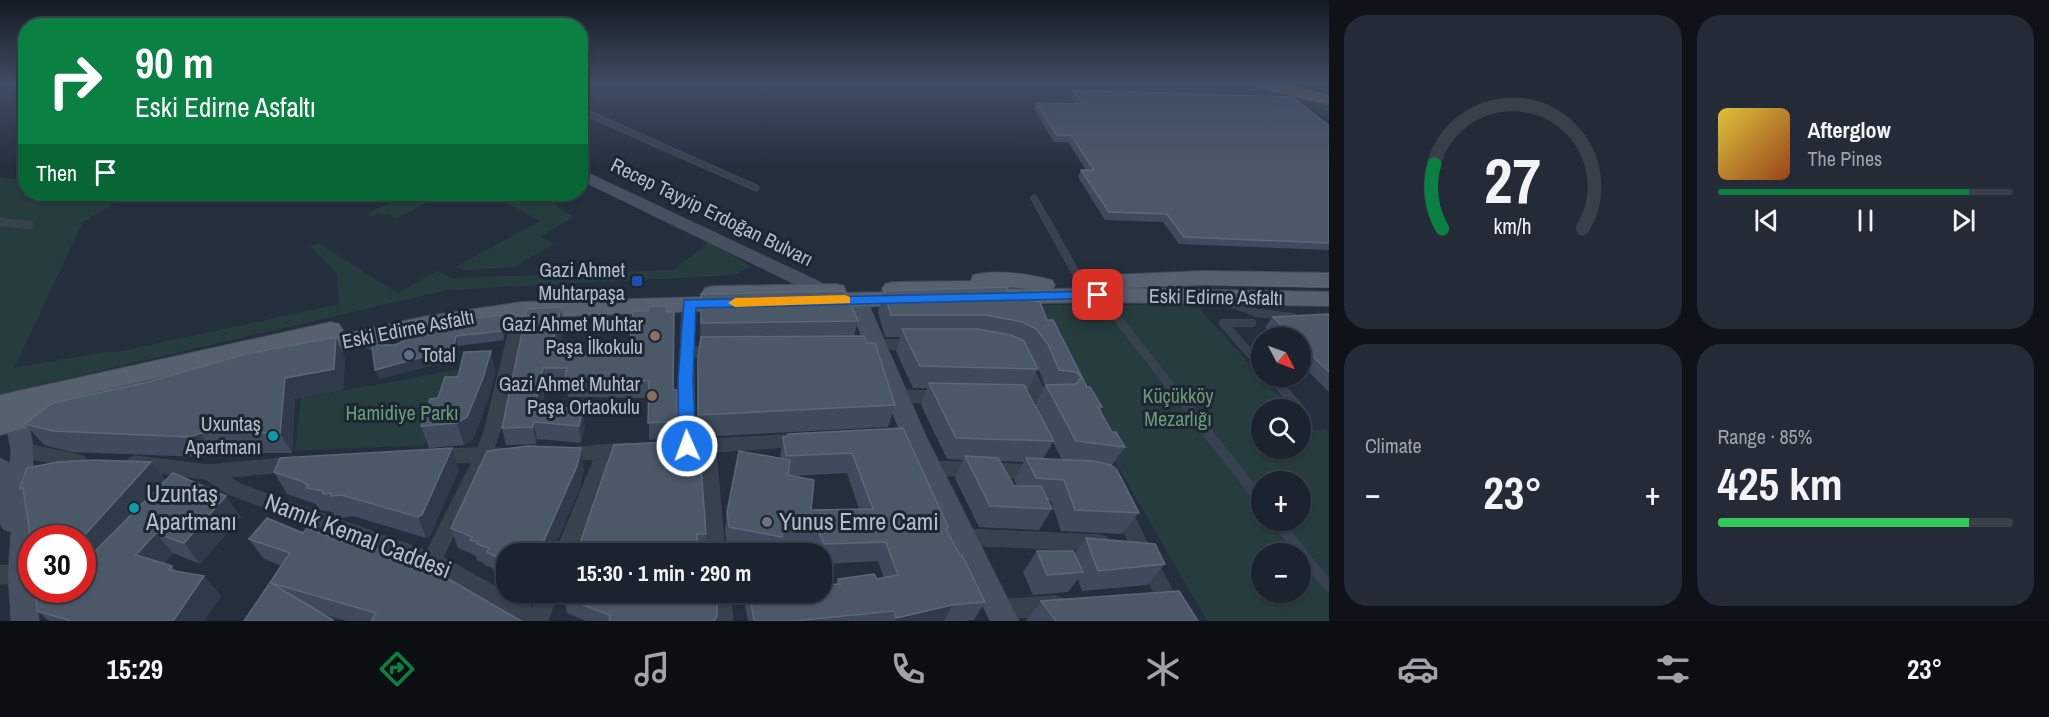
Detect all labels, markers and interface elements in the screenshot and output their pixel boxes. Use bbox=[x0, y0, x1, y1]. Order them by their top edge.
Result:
text: 90 m bbox=[135, 35, 214, 91]
icon: right bbox=[36, 42, 114, 120]
text: Eski Edirne Asfaltı bbox=[135, 89, 316, 125]
text: Afterglow bbox=[1808, 115, 1891, 145]
text: 27 bbox=[1484, 138, 1541, 222]
text: The Pines bbox=[1808, 145, 1882, 172]
street label: Recep Tayyip Erdoğan Bulvarı bbox=[607, 151, 818, 272]
icon: arrive bbox=[89, 156, 122, 189]
text: Then bbox=[36, 158, 77, 188]
icon: previous bbox=[1750, 204, 1783, 237]
icon: pause bbox=[1849, 204, 1882, 237]
icon: next bbox=[1947, 204, 1980, 237]
text: km/h bbox=[1494, 213, 1532, 242]
place label: Gazi Ahmet Muhtarpaşa bbox=[538, 256, 625, 306]
pin bbox=[1072, 269, 1123, 320]
marker: Gazi Ahmet Muhtarpaşa bbox=[630, 274, 644, 288]
icon: arrive bbox=[1081, 278, 1114, 311]
street label: Eski Edirne Asfaltı bbox=[1149, 282, 1283, 311]
street label: Eski Edirne Asfaltı bbox=[340, 302, 476, 355]
place label: Gazi Ahmet Muhtar Paşa İlkokulu bbox=[502, 310, 644, 360]
north arrow bbox=[1251, 327, 1311, 387]
map controls bbox=[1251, 327, 1311, 603]
marker: Gazi Ahmet Muhtar Paşa İlkokulu bbox=[648, 329, 662, 343]
place label: Total bbox=[421, 341, 456, 368]
marker: Total bbox=[402, 348, 416, 362]
place label: Gazi Ahmet Muhtar Paşa Ortaokulu bbox=[499, 370, 641, 420]
park label: Küçükköy Mezarlığı bbox=[1142, 382, 1214, 432]
marker: Gazi Ahmet Muhtar Paşa Ortaokulu bbox=[645, 389, 659, 403]
park label: Hamidiye Parkı bbox=[345, 399, 459, 426]
button: search bbox=[1251, 399, 1311, 459]
place label: Uxuntaş Apartmanı bbox=[184, 410, 261, 460]
position arrow bbox=[655, 414, 719, 478]
text: Range · 85% bbox=[1718, 423, 1812, 450]
marker: Uxuntaş Apartmanı bbox=[266, 429, 280, 443]
text: Climate bbox=[1365, 432, 1422, 459]
text: 425 km bbox=[1718, 453, 1843, 514]
text: 23° bbox=[1483, 462, 1542, 523]
button: + bbox=[1251, 471, 1311, 531]
text: − bbox=[1365, 471, 1381, 515]
text: + bbox=[1645, 471, 1660, 515]
place label: Uzuntaş Apartmanı bbox=[145, 477, 237, 537]
street label: Namık Kemal Caddesi bbox=[261, 485, 456, 585]
marker: Uzuntaş Apartmanı bbox=[127, 501, 141, 515]
place label: Yunus Emre Cami bbox=[779, 505, 939, 537]
marker: Yunus Emre Cami bbox=[760, 515, 774, 529]
speed limit sign: 30 bbox=[18, 525, 96, 603]
button: − bbox=[1251, 543, 1311, 603]
text: 15:30 · 1 min · 290 m bbox=[577, 558, 751, 588]
icon: directions bbox=[376, 648, 418, 690]
icon: music bbox=[631, 648, 673, 690]
icon: phone bbox=[887, 648, 929, 690]
icon: climate bbox=[1142, 648, 1184, 690]
icon: car bbox=[1397, 648, 1439, 690]
icon: filters bbox=[1652, 648, 1694, 690]
text: 15:29 bbox=[107, 651, 163, 687]
text: 23° bbox=[1907, 651, 1942, 687]

